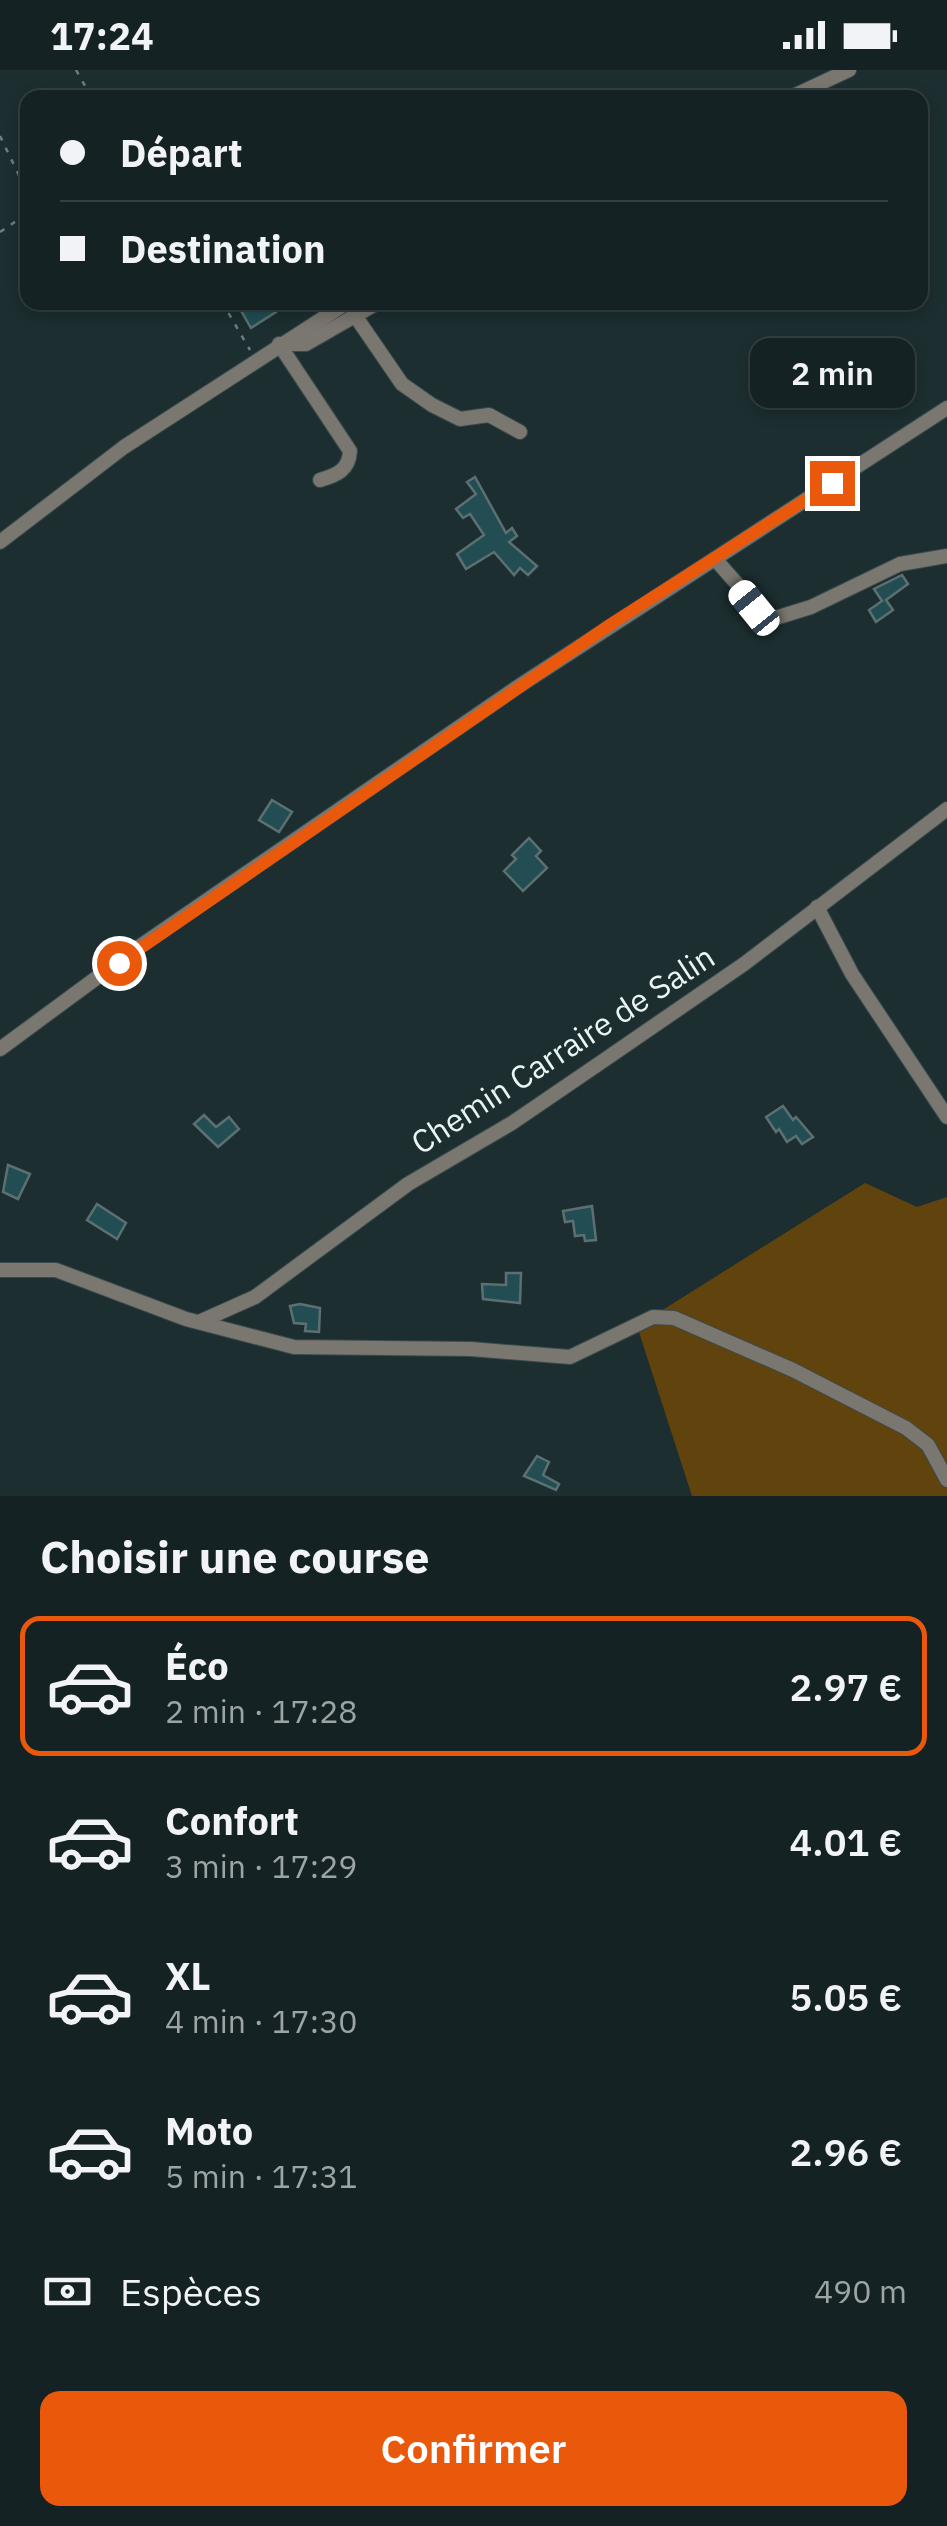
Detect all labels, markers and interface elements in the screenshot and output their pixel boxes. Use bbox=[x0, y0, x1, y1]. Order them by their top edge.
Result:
text: 17:24 bbox=[50, 11, 154, 60]
text: Départ bbox=[120, 128, 243, 177]
text: Destination bbox=[120, 224, 326, 273]
callout: 2 min bbox=[750, 338, 914, 408]
text: 2 min bbox=[791, 352, 874, 394]
route end bbox=[810, 461, 855, 506]
car bbox=[723, 575, 785, 641]
street label: Chemin Carraire de Salin bbox=[403, 935, 722, 1163]
route start bbox=[97, 941, 142, 986]
text: Choisir une course bbox=[40, 1527, 430, 1585]
icon: car bbox=[45, 1641, 135, 1731]
text: Éco bbox=[165, 1641, 229, 1690]
text: 2.97 € bbox=[789, 1662, 902, 1711]
text: 2 min · 17:28 bbox=[165, 1690, 358, 1732]
icon: car bbox=[45, 1796, 135, 1886]
text: Confort bbox=[165, 1796, 299, 1845]
text: 4.01 € bbox=[789, 1817, 902, 1866]
text: 3 min · 17:29 bbox=[165, 1845, 358, 1887]
icon: car bbox=[45, 1951, 135, 2041]
text: XL bbox=[165, 1951, 211, 2000]
text: 5.05 € bbox=[789, 1972, 902, 2021]
text: 4 min · 17:30 bbox=[165, 2000, 358, 2042]
icon: car bbox=[45, 2106, 135, 2196]
text: Moto bbox=[165, 2106, 253, 2155]
text: 2.96 € bbox=[789, 2127, 902, 2176]
text: 5 min · 17:31 bbox=[165, 2155, 358, 2197]
icon: cash bbox=[40, 2264, 95, 2319]
text: Espèces bbox=[120, 2267, 262, 2316]
text: 490 m bbox=[814, 2270, 907, 2312]
button: Confirmer bbox=[40, 2391, 907, 2506]

